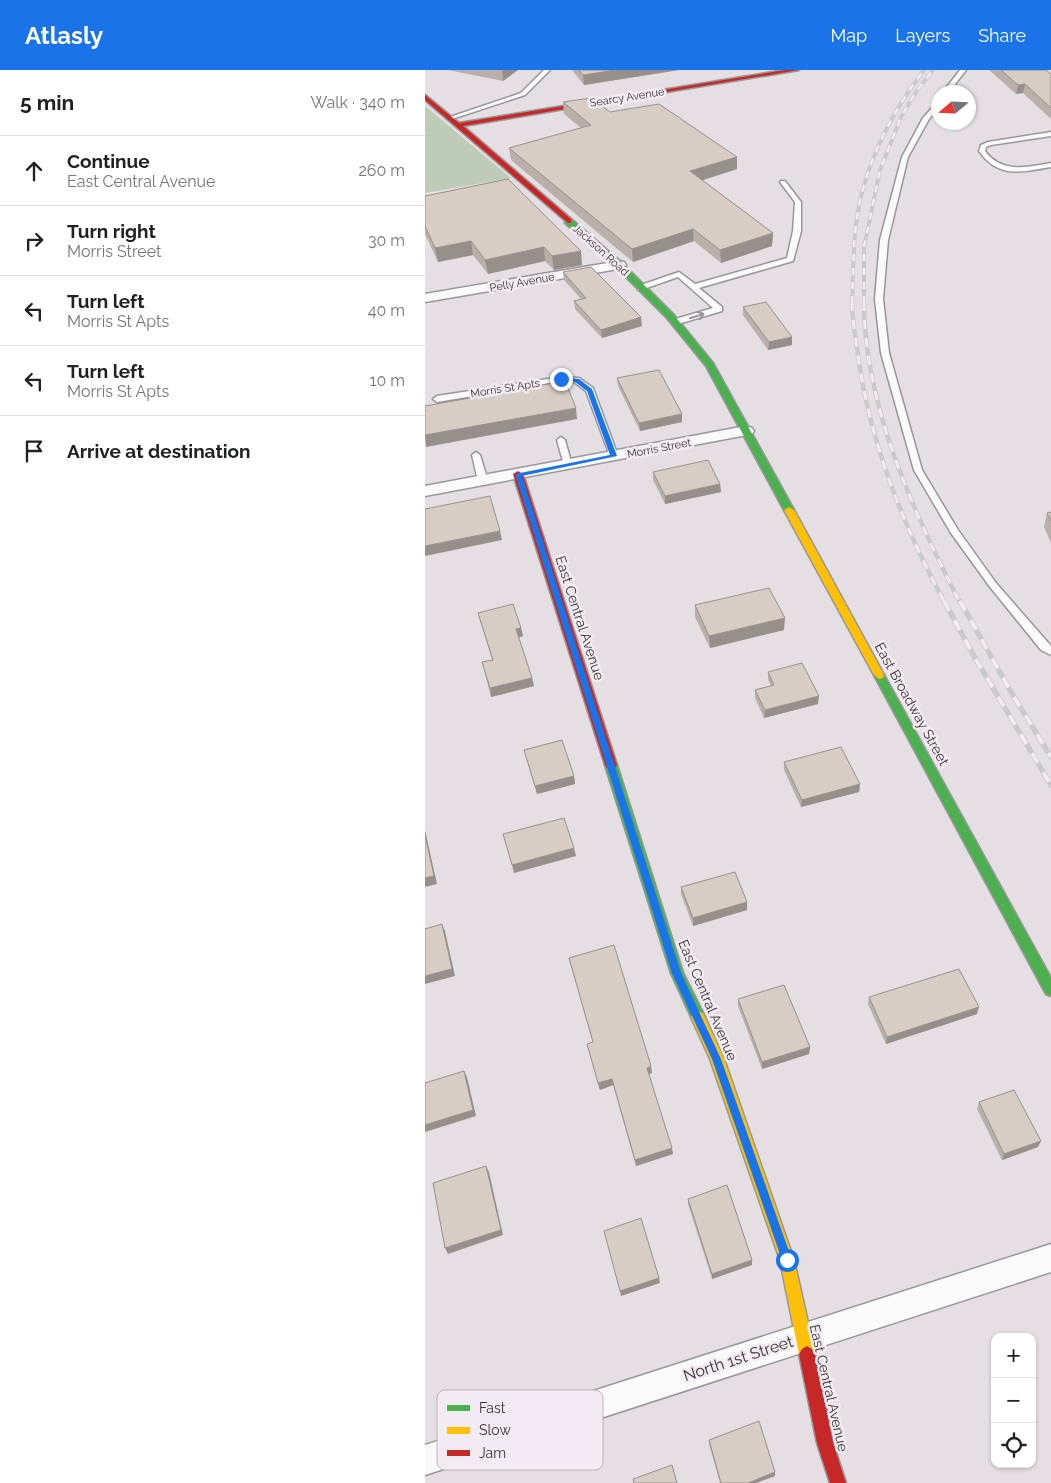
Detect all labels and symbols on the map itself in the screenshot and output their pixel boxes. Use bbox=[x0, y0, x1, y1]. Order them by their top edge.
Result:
street label: Searcy Avenue bbox=[589, 85, 666, 110]
north arrow bbox=[931, 85, 976, 130]
street label: Jackson Road bbox=[570, 222, 631, 279]
street label: Pelly Avenue bbox=[489, 270, 556, 295]
one-way arrow bbox=[688, 310, 704, 320]
route end bbox=[550, 368, 573, 391]
street label: Morris St Apts bbox=[469, 377, 541, 400]
street label: Morris Street bbox=[626, 436, 692, 461]
street label: East Central Avenue bbox=[552, 554, 608, 682]
street label: East Broadway Street bbox=[872, 640, 953, 769]
street label: East Central Avenue bbox=[675, 937, 741, 1063]
route start bbox=[776, 1249, 799, 1272]
street label: East Central Avenue bbox=[807, 1323, 851, 1453]
street label: North 1st Street bbox=[681, 1332, 796, 1385]
legend bbox=[437, 1390, 603, 1470]
text: Fast bbox=[479, 1400, 506, 1416]
text: Slow bbox=[479, 1422, 511, 1438]
text: Jam bbox=[479, 1445, 506, 1461]

